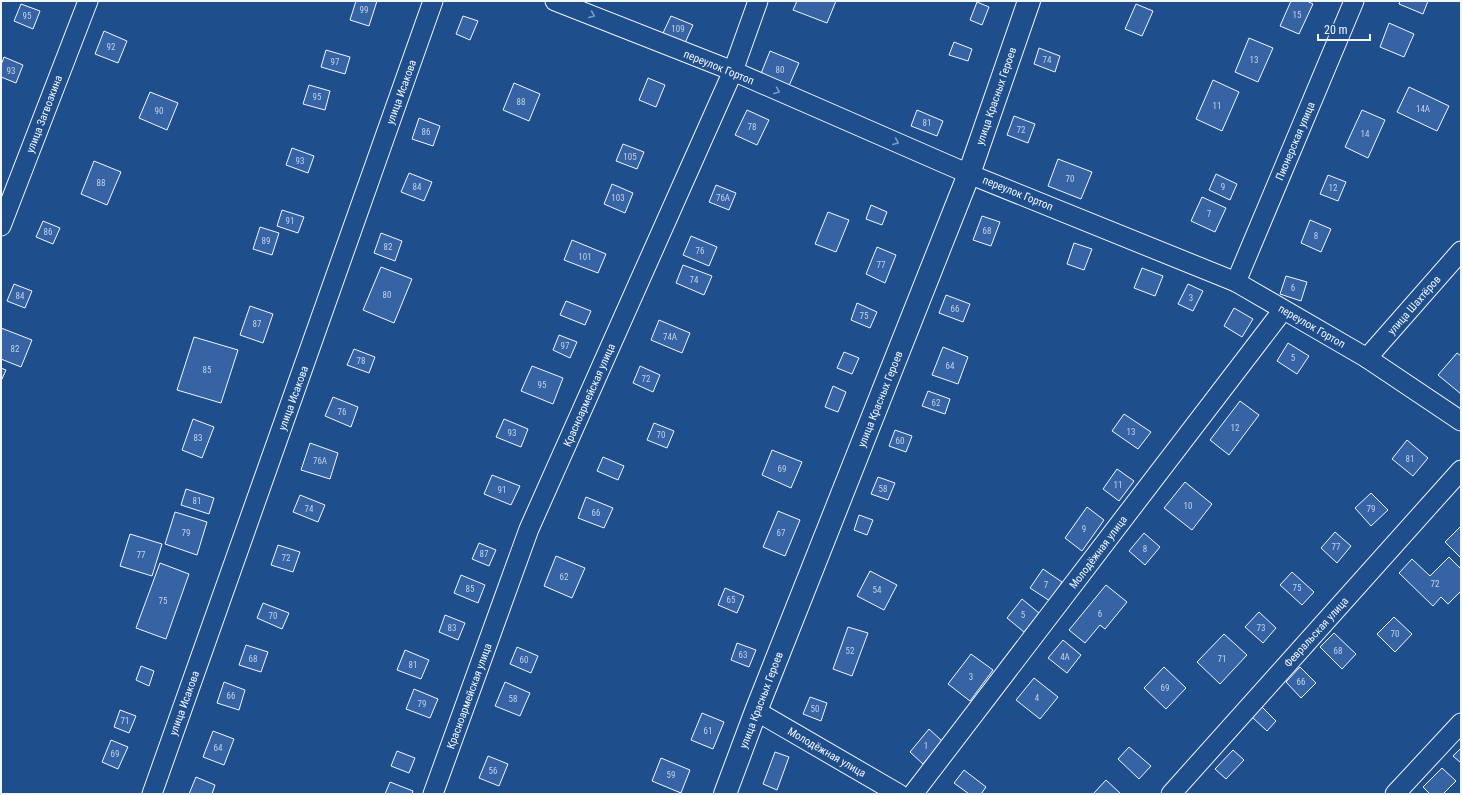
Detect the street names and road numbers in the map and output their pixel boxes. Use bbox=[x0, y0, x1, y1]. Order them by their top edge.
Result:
street label: улица Красных Героев bbox=[974, 46, 1019, 147]
street label: переулок Гортоп bbox=[682, 47, 756, 88]
street label: улица Исакова bbox=[384, 58, 419, 126]
street label: улица Загвозкина bbox=[24, 74, 65, 155]
street label: Пионерская улица bbox=[1273, 100, 1318, 182]
street label: переулок Гортоп bbox=[981, 173, 1055, 214]
street label: улица Шахтёров bbox=[1385, 273, 1444, 338]
street label: переулок Гортоп bbox=[1276, 302, 1347, 351]
street label: Красноармейская улица bbox=[561, 342, 618, 449]
street label: улица Красных Героев bbox=[855, 349, 906, 449]
street label: улица Исакова bbox=[276, 364, 311, 432]
street label: Молодёжная улица bbox=[1067, 513, 1130, 591]
street label: Февральская улица bbox=[1281, 595, 1351, 670]
street label: Красноармейская улица bbox=[444, 642, 495, 751]
street label: улица Красных Героев bbox=[737, 650, 786, 750]
street label: улица Исакова bbox=[167, 669, 202, 737]
street label: Молодёжная улица bbox=[785, 725, 868, 780]

